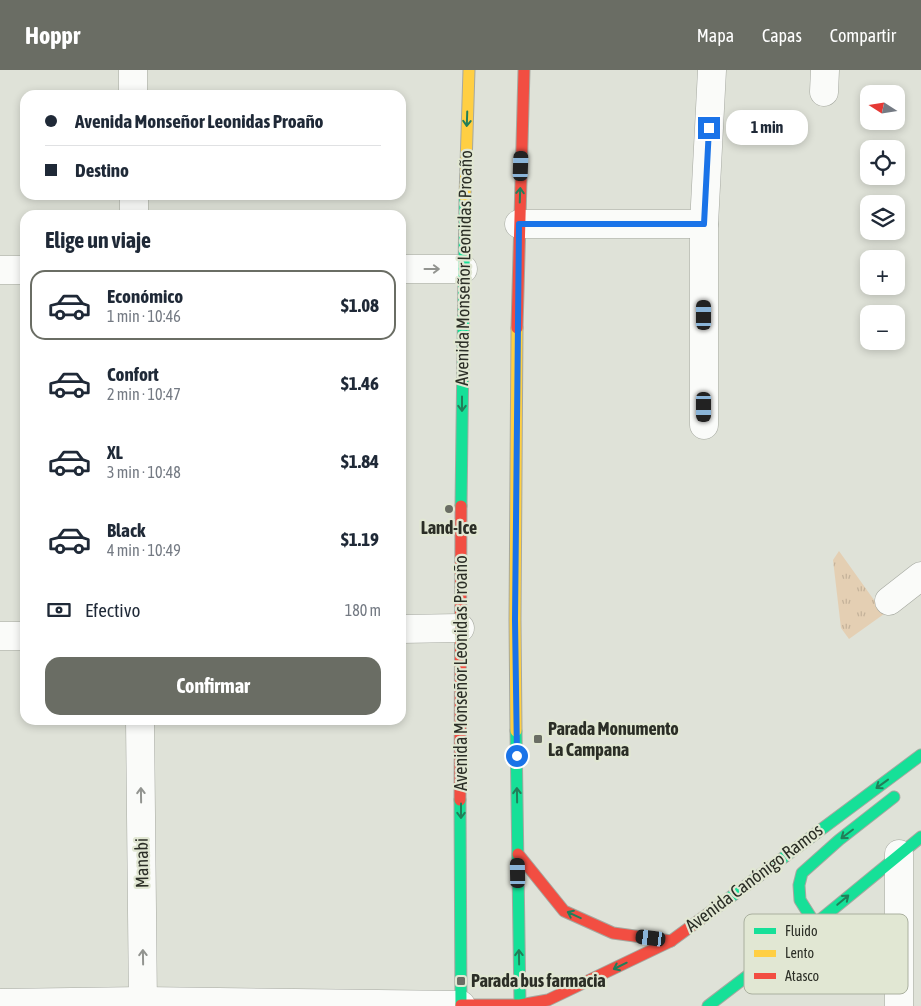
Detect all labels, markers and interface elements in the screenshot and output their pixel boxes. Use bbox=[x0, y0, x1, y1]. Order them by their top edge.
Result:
text: Hoppr bbox=[25, 22, 80, 49]
text: Mapa bbox=[697, 25, 734, 46]
text: Capas bbox=[762, 25, 802, 46]
text: Compartir bbox=[830, 25, 896, 46]
north arrow bbox=[860, 85, 905, 130]
map controls bbox=[860, 85, 905, 350]
text: Avenida Monseñor Leonidas Proaño bbox=[75, 110, 324, 132]
one-way arrow bbox=[463, 110, 472, 126]
callout: 1 min bbox=[726, 110, 809, 146]
route end bbox=[698, 117, 720, 139]
text: 1 min bbox=[751, 118, 783, 136]
button: locate bbox=[860, 140, 905, 185]
street label: Avenida Monseñor Leonidas Proaño bbox=[451, 150, 476, 386]
car bbox=[512, 151, 529, 181]
text: Destino bbox=[75, 159, 129, 181]
one-way arrow bbox=[515, 187, 525, 204]
button: layers bbox=[860, 195, 905, 240]
text: Elige un viaje bbox=[45, 227, 151, 253]
button: + bbox=[860, 250, 905, 295]
one-way arrow bbox=[424, 264, 440, 274]
icon: car bbox=[47, 283, 92, 328]
text: Económico bbox=[107, 285, 183, 307]
text: $1.08 bbox=[341, 294, 379, 316]
car bbox=[696, 300, 711, 330]
button: − bbox=[860, 305, 905, 350]
text: 1 min · 10:46 bbox=[107, 307, 181, 325]
icon: car bbox=[47, 361, 92, 406]
text: Confort bbox=[107, 363, 159, 385]
text: $1.46 bbox=[341, 372, 379, 394]
text: 2 min · 10:47 bbox=[107, 385, 181, 403]
car bbox=[696, 392, 711, 422]
one-way arrow bbox=[457, 395, 467, 411]
icon: car bbox=[47, 439, 92, 484]
text: XL bbox=[107, 441, 123, 463]
text: $1.84 bbox=[341, 450, 379, 472]
text: 3 min · 10:48 bbox=[107, 463, 181, 481]
marker: Land-Ice bbox=[443, 503, 455, 515]
icon: car bbox=[47, 517, 92, 562]
place label: Land-Ice bbox=[421, 517, 477, 538]
text: Black bbox=[107, 519, 145, 541]
text: $1.19 bbox=[341, 528, 379, 550]
text: 4 min · 10:49 bbox=[107, 541, 181, 559]
street label: Avenida Monseñor Leonidas Proaño bbox=[450, 555, 471, 791]
icon: cash bbox=[45, 596, 73, 624]
text: Efectivo bbox=[85, 599, 140, 621]
text: 180 m bbox=[345, 601, 381, 619]
button: Confirmar bbox=[45, 657, 381, 715]
place label: Parada Monumento La Campana bbox=[548, 718, 679, 760]
marker: Parada Monumento La Campana bbox=[532, 733, 544, 745]
route start bbox=[506, 745, 528, 767]
one-way arrow bbox=[875, 779, 889, 789]
one-way arrow bbox=[136, 787, 146, 804]
one-way arrow bbox=[513, 787, 522, 803]
one-way arrow bbox=[456, 802, 466, 819]
street label: Avenida Canónigo Ramos bbox=[681, 819, 826, 936]
one-way arrow bbox=[841, 828, 854, 839]
street label: Manabi bbox=[131, 838, 152, 888]
car bbox=[510, 858, 525, 888]
one-way arrow bbox=[836, 895, 849, 906]
one-way arrow bbox=[567, 910, 582, 920]
legend bbox=[744, 914, 908, 994]
text: Fluido bbox=[785, 923, 818, 939]
car bbox=[635, 929, 666, 947]
text: Lento bbox=[785, 945, 814, 961]
one-way arrow bbox=[138, 950, 148, 966]
one-way arrow bbox=[514, 950, 524, 966]
one-way arrow bbox=[612, 961, 627, 971]
text: Atasco bbox=[785, 968, 819, 984]
place label: Parada bus farmacia bbox=[471, 970, 606, 991]
marker: Parada bus farmacia bbox=[455, 975, 467, 987]

